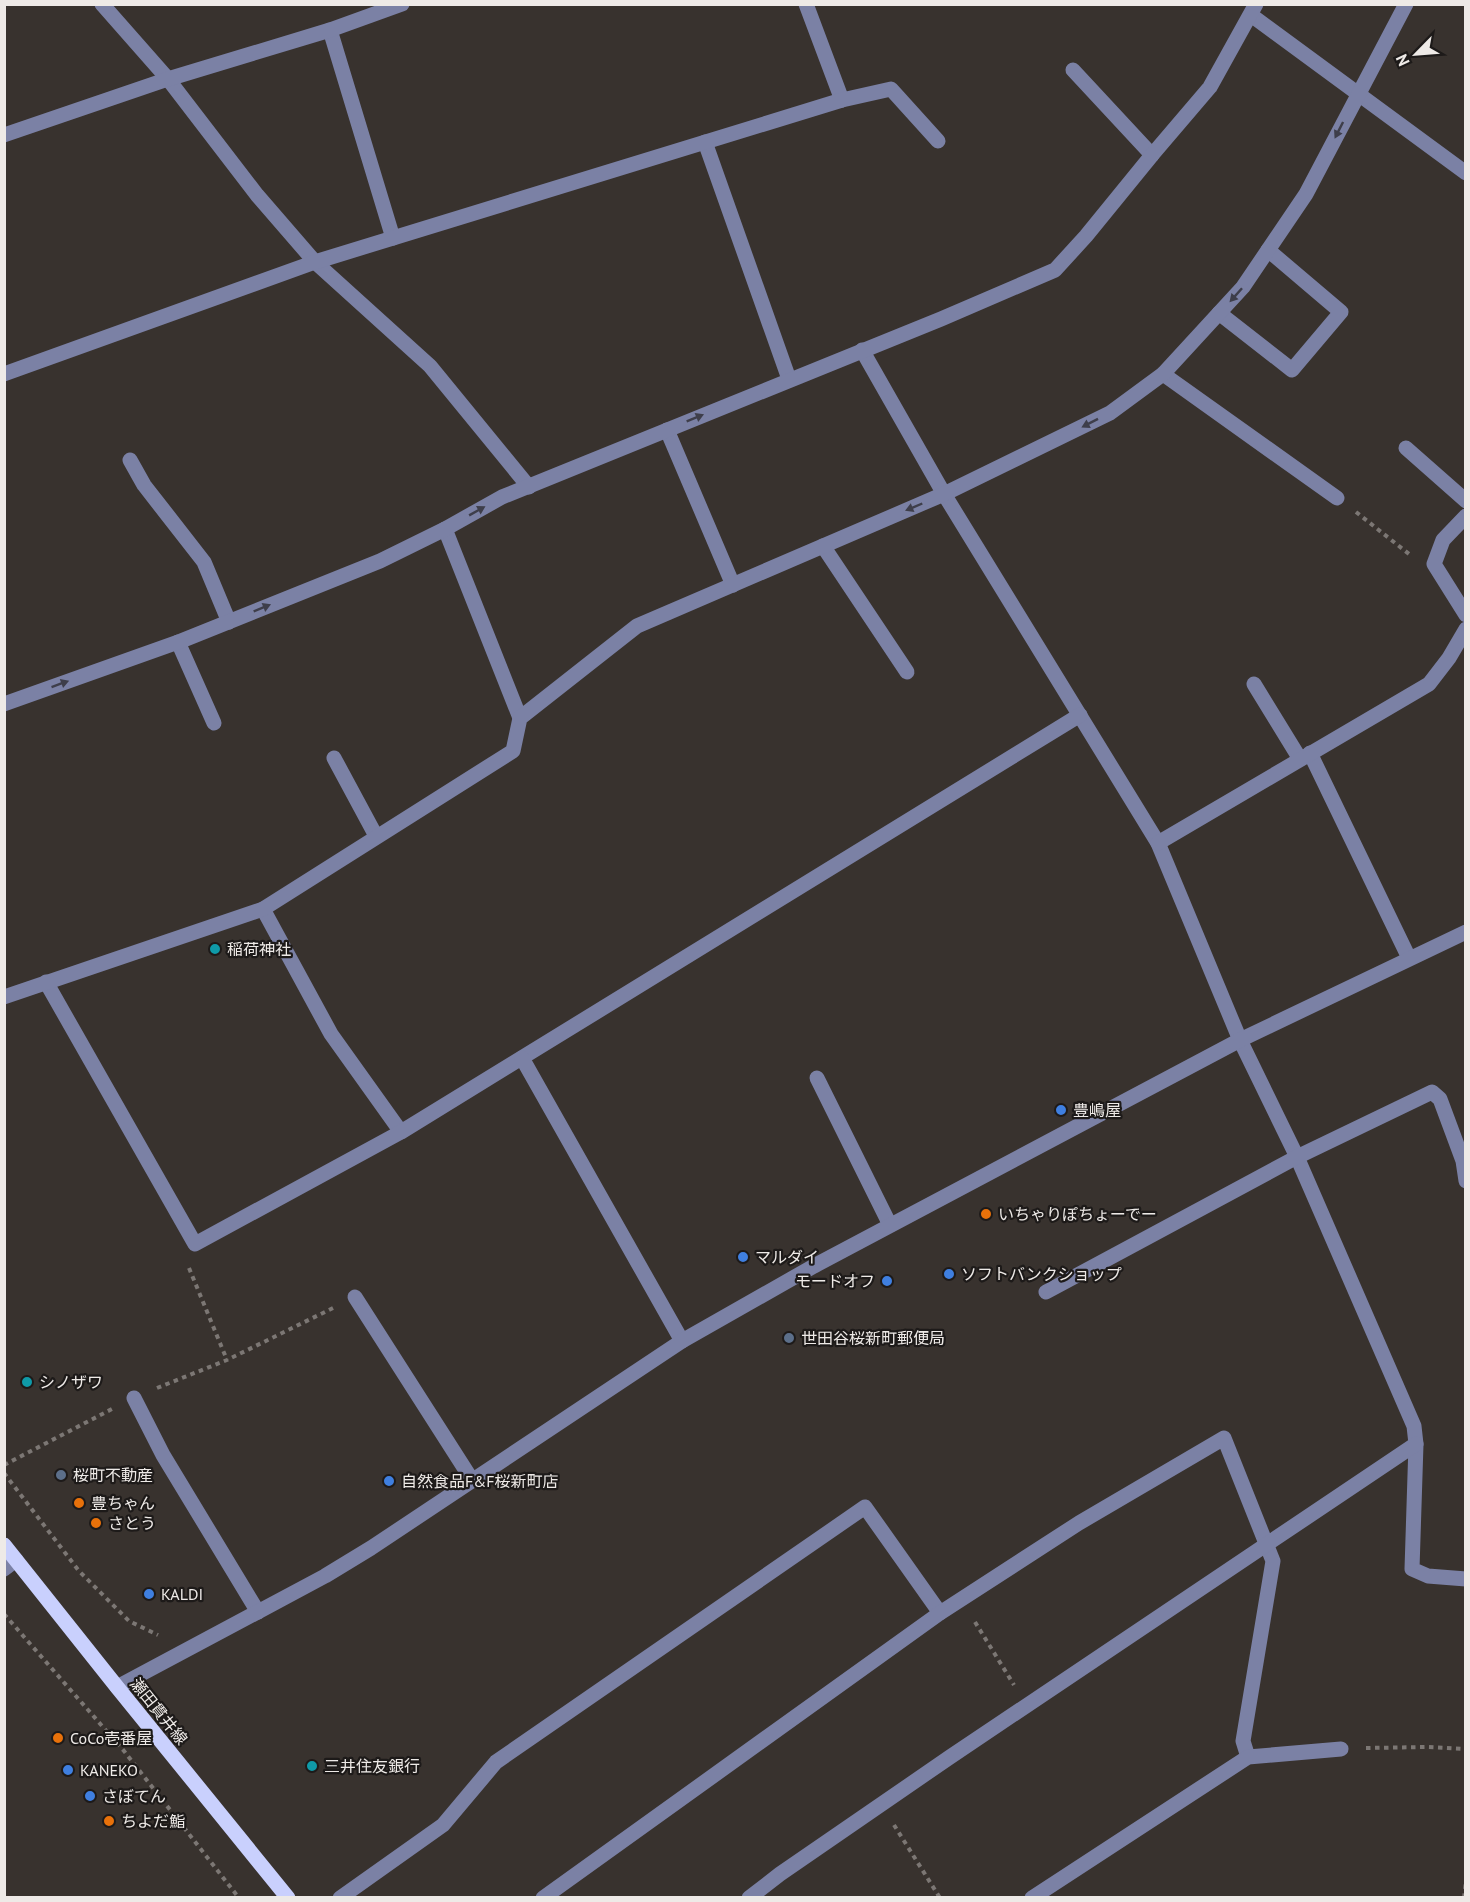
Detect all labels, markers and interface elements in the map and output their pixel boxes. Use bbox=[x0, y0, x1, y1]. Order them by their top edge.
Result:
north arrow bbox=[1386, 24, 1446, 84]
text: N bbox=[1391, 51, 1414, 69]
one-way arrow bbox=[1334, 122, 1344, 139]
one-way arrow bbox=[1229, 288, 1243, 303]
one-way arrow bbox=[687, 413, 705, 423]
one-way arrow bbox=[1081, 417, 1099, 427]
one-way arrow bbox=[905, 502, 923, 512]
one-way arrow bbox=[469, 506, 486, 516]
one-way arrow bbox=[253, 603, 271, 613]
one-way arrow bbox=[51, 679, 69, 689]
place label: 稲荷神社 bbox=[227, 939, 291, 959]
marker: 稲荷神社 bbox=[208, 942, 222, 956]
place label: 豊嶋屋 bbox=[1073, 1100, 1121, 1120]
marker: 豊嶋屋 bbox=[1054, 1103, 1068, 1117]
place label: いちゃりぽちょーでー bbox=[998, 1204, 1157, 1224]
marker: いちゃりぽちょーでー bbox=[979, 1207, 993, 1221]
place label: マルダイ bbox=[755, 1247, 819, 1267]
marker: マルダイ bbox=[736, 1250, 750, 1264]
place label: ソフトバンクショップ bbox=[961, 1264, 1122, 1284]
marker: ソフトバンクショップ bbox=[942, 1267, 956, 1281]
place label: モードオフ bbox=[795, 1271, 875, 1291]
marker: モードオフ bbox=[880, 1274, 894, 1288]
place label: 世田谷桜新町郵便局 bbox=[801, 1328, 945, 1348]
marker: 世田谷桜新町郵便局 bbox=[782, 1331, 796, 1345]
place label: シノザワ bbox=[39, 1372, 103, 1392]
marker: シノザワ bbox=[20, 1375, 34, 1389]
place label: 桜町不動産 bbox=[73, 1465, 153, 1485]
marker: 桜町不動産 bbox=[54, 1468, 68, 1482]
place label: 自然食品F&F桜新町店 bbox=[401, 1471, 559, 1491]
marker: 自然食品F&F桜新町店 bbox=[382, 1474, 396, 1488]
place label: 豊ちゃん bbox=[91, 1493, 155, 1513]
marker: 豊ちゃん bbox=[72, 1496, 86, 1510]
place label: さとう bbox=[108, 1513, 156, 1533]
marker: さとう bbox=[89, 1516, 103, 1530]
place label: KALDI bbox=[161, 1584, 203, 1604]
marker: KALDI bbox=[142, 1587, 156, 1601]
street label: 瀬田貫井線 bbox=[126, 1674, 192, 1748]
place label: CoCo壱番屋 bbox=[70, 1728, 152, 1748]
marker: CoCo壱番屋 bbox=[51, 1731, 65, 1745]
place label: 三井住友銀行 bbox=[324, 1756, 420, 1776]
marker: 三井住友銀行 bbox=[305, 1759, 319, 1773]
place label: KANEKO bbox=[80, 1760, 138, 1780]
marker: KANEKO bbox=[61, 1763, 75, 1777]
place label: さぼてん bbox=[102, 1786, 166, 1806]
marker: さぼてん bbox=[83, 1789, 97, 1803]
place label: ちよだ鮨 bbox=[121, 1811, 185, 1831]
marker: ちよだ鮨 bbox=[102, 1814, 116, 1828]

